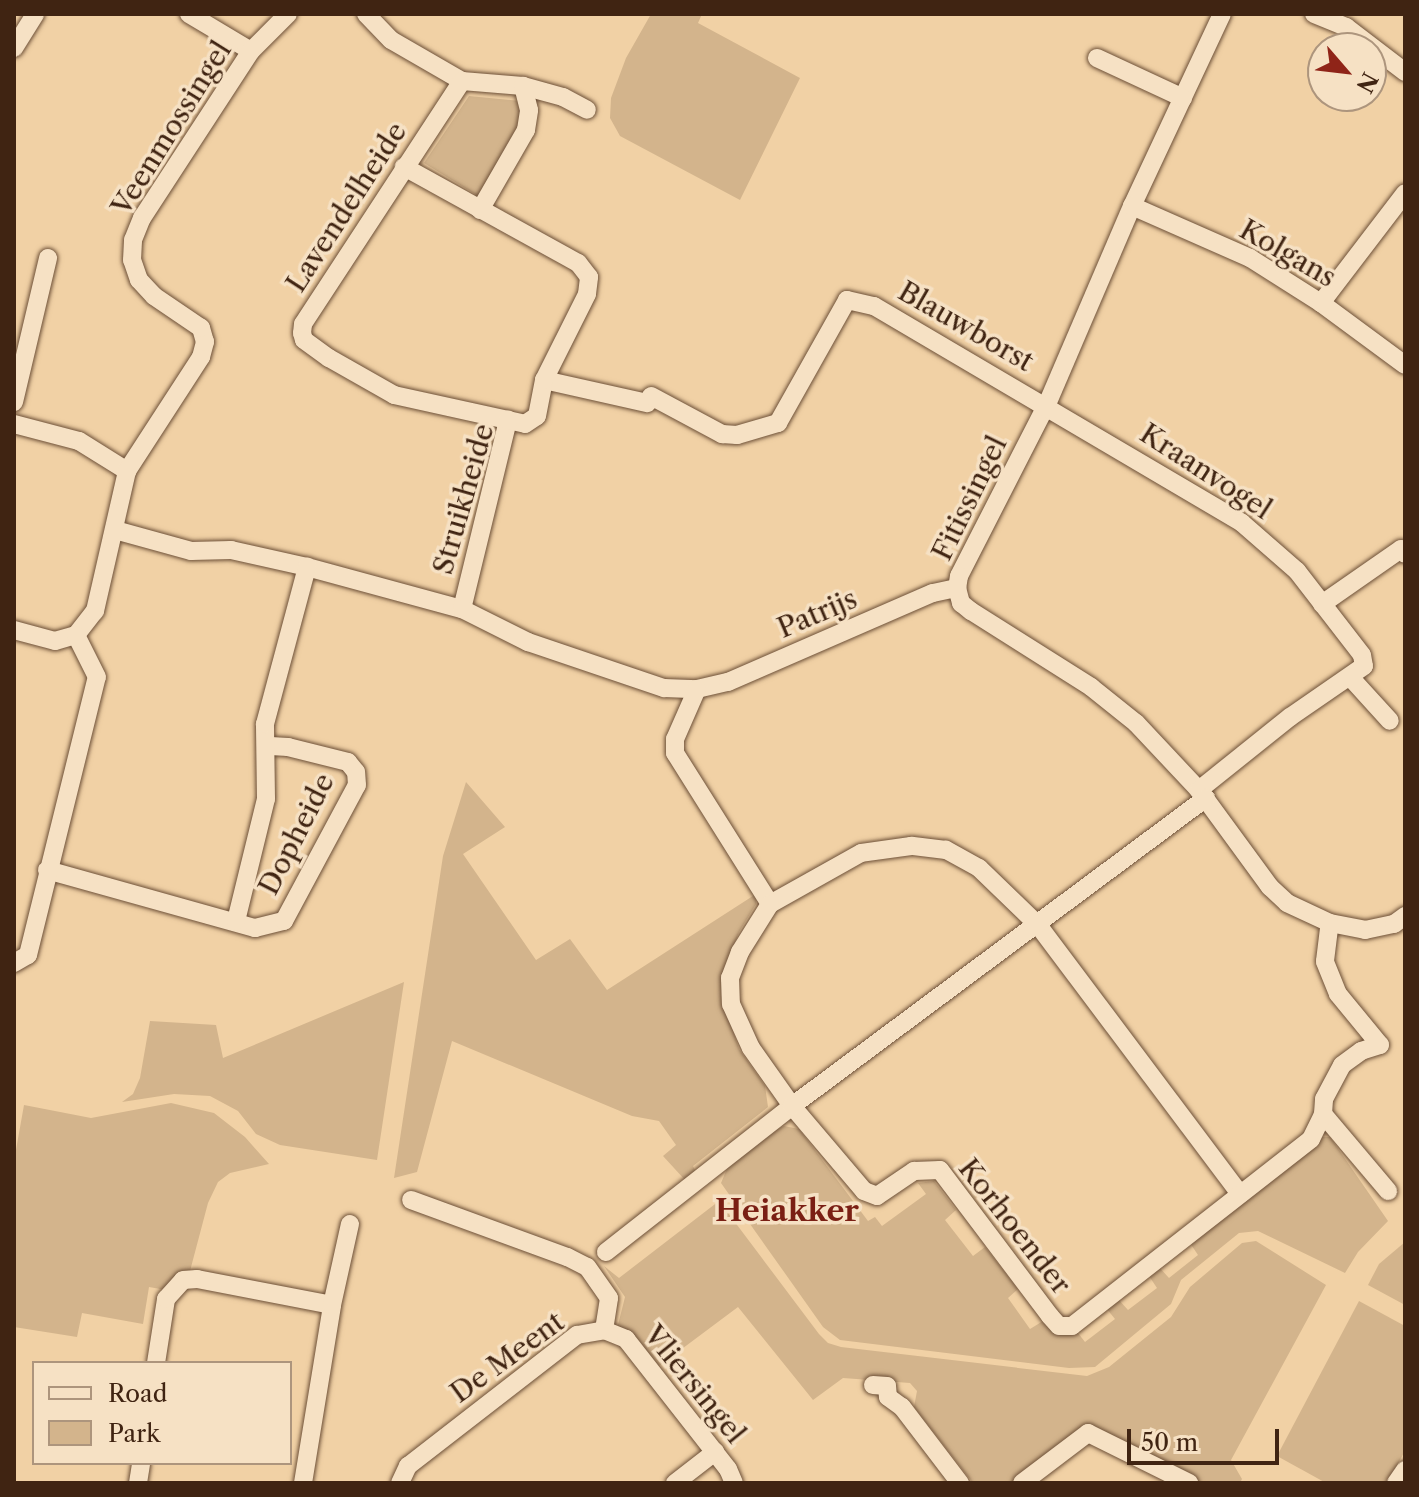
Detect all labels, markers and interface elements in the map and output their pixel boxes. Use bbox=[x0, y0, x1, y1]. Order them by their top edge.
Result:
north arrow bbox=[1307, 32, 1387, 112]
street label: Veenmossingel bbox=[104, 35, 238, 221]
text: N bbox=[1350, 68, 1383, 97]
street label: Lavendelheide bbox=[279, 116, 413, 298]
street label: Kolgans bbox=[1234, 212, 1342, 294]
street label: Blauwborst bbox=[893, 274, 1039, 378]
street label: Kraanvogel bbox=[1134, 416, 1278, 526]
street label: Struikheide bbox=[426, 420, 500, 578]
street label: Fitissingel bbox=[924, 430, 1014, 566]
street label: Patrijs bbox=[772, 581, 862, 645]
street label: Dopheide bbox=[251, 768, 341, 900]
street label: Korhoender bbox=[952, 1152, 1078, 1300]
district label: Heiakker bbox=[715, 1193, 859, 1229]
street label: De Meent bbox=[444, 1305, 570, 1409]
street label: Vliersingel bbox=[637, 1318, 753, 1450]
legend bbox=[32, 1361, 292, 1465]
text: Road bbox=[108, 1379, 167, 1408]
scale bar bbox=[1131, 1413, 1283, 1463]
text: Park bbox=[108, 1419, 160, 1448]
text: 50 m bbox=[1141, 1428, 1198, 1457]

